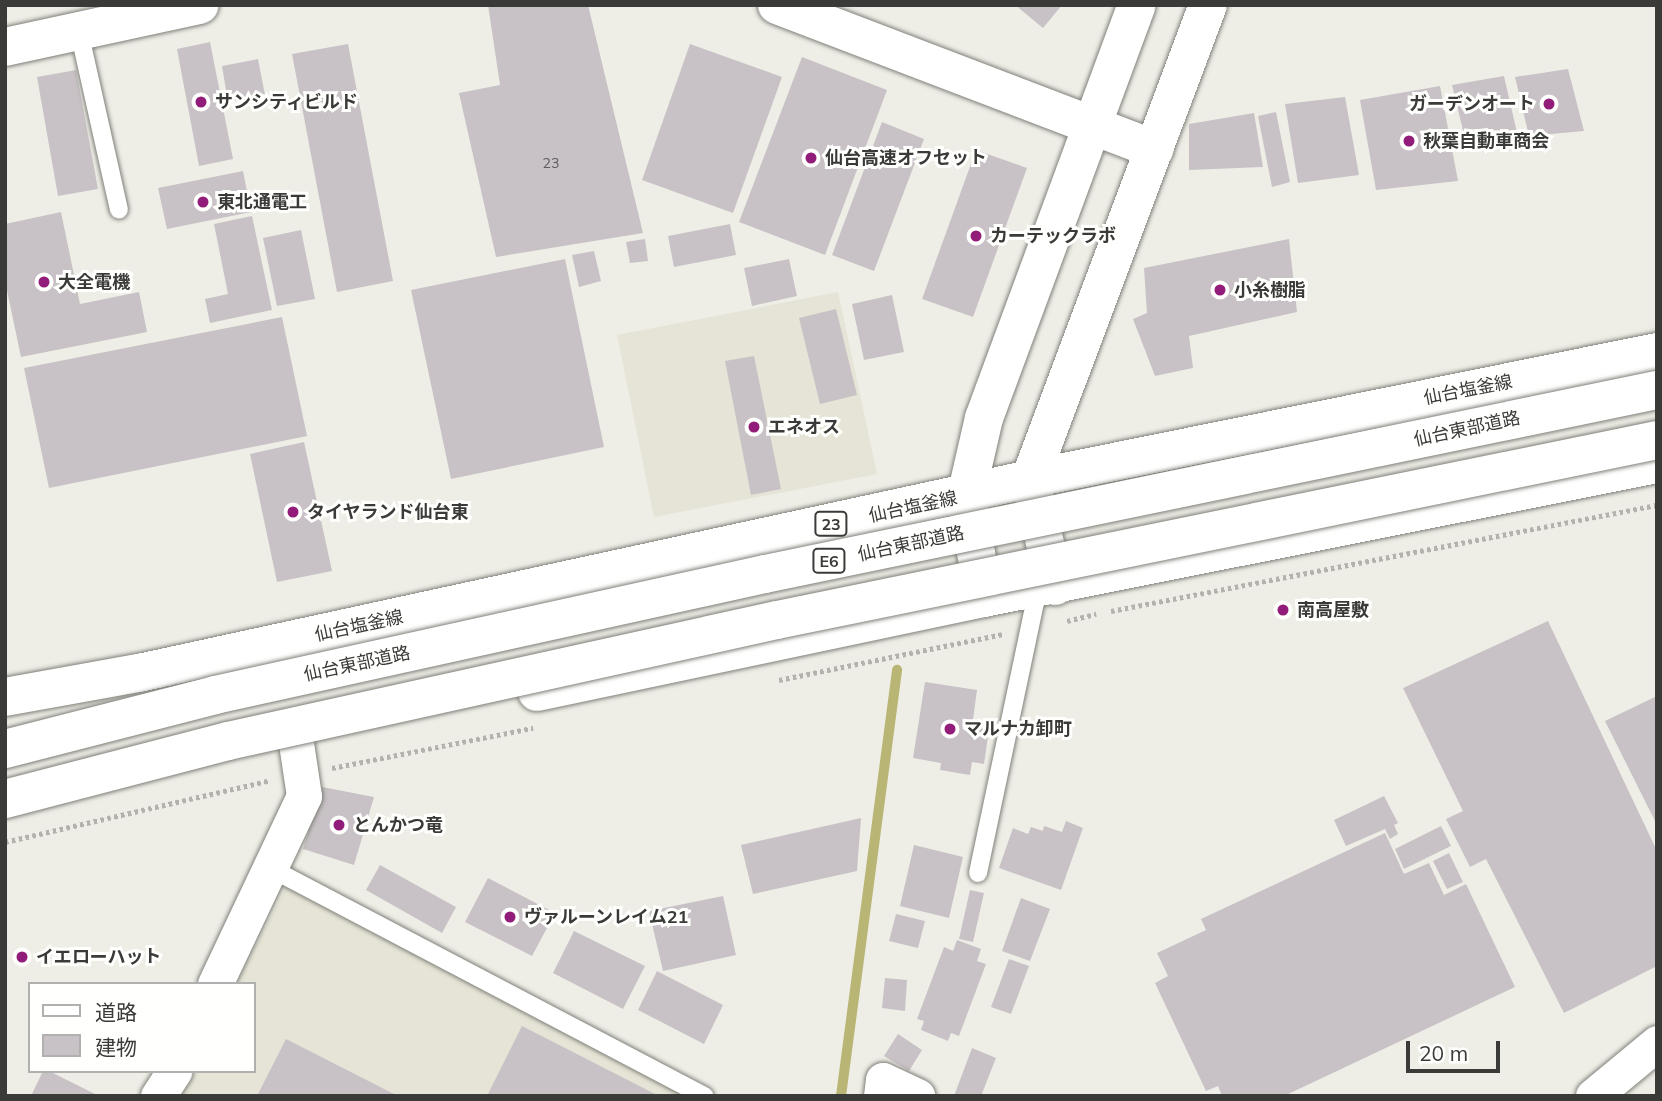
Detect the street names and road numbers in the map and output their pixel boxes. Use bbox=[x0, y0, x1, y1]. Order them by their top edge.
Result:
street label: 仙台塩釜線 bbox=[1422, 371, 1514, 409]
street label: 仙台東部道路 bbox=[1412, 407, 1522, 451]
street label: 仙台塩釜線 bbox=[867, 487, 959, 527]
road number: 23 bbox=[814, 512, 848, 537]
street label: 仙台東部道路 bbox=[856, 522, 966, 566]
road number: E6 bbox=[812, 548, 846, 574]
street label: 仙台塩釜線 bbox=[313, 606, 405, 646]
street label: 仙台東部道路 bbox=[302, 642, 412, 686]

